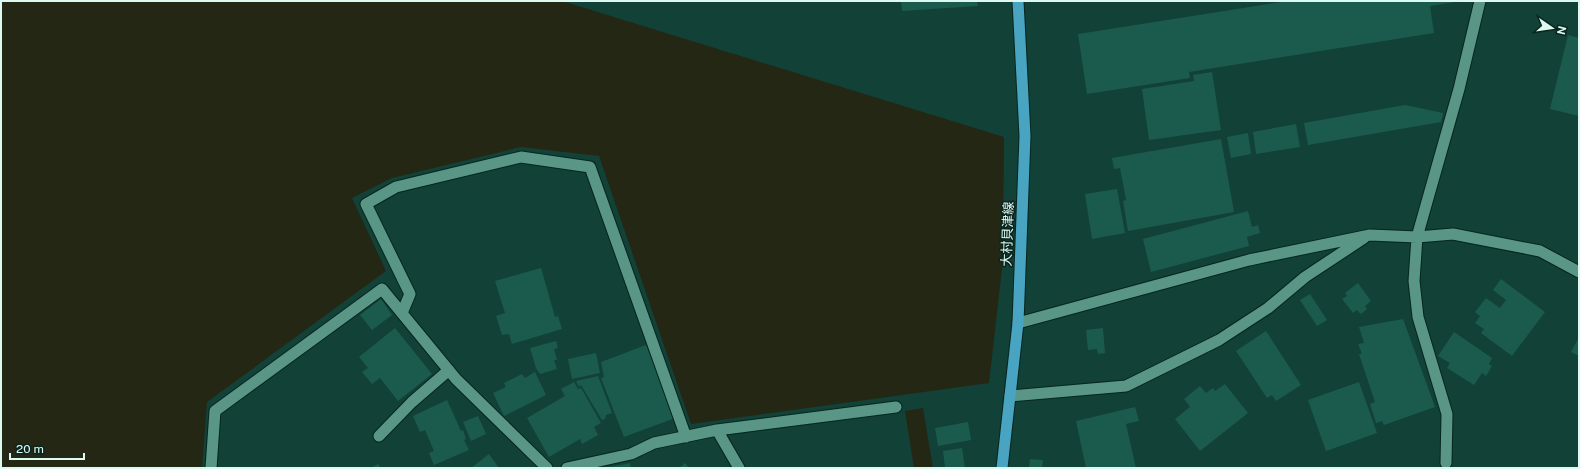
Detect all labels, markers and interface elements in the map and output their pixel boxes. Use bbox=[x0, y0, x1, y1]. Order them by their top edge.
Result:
north arrow bbox=[1532, 8, 1572, 48]
text: N bbox=[1555, 25, 1569, 36]
street label: 大村貝津線 bbox=[999, 201, 1016, 267]
scale bar bbox=[10, 435, 84, 461]
text: 20 m bbox=[16, 442, 44, 456]

